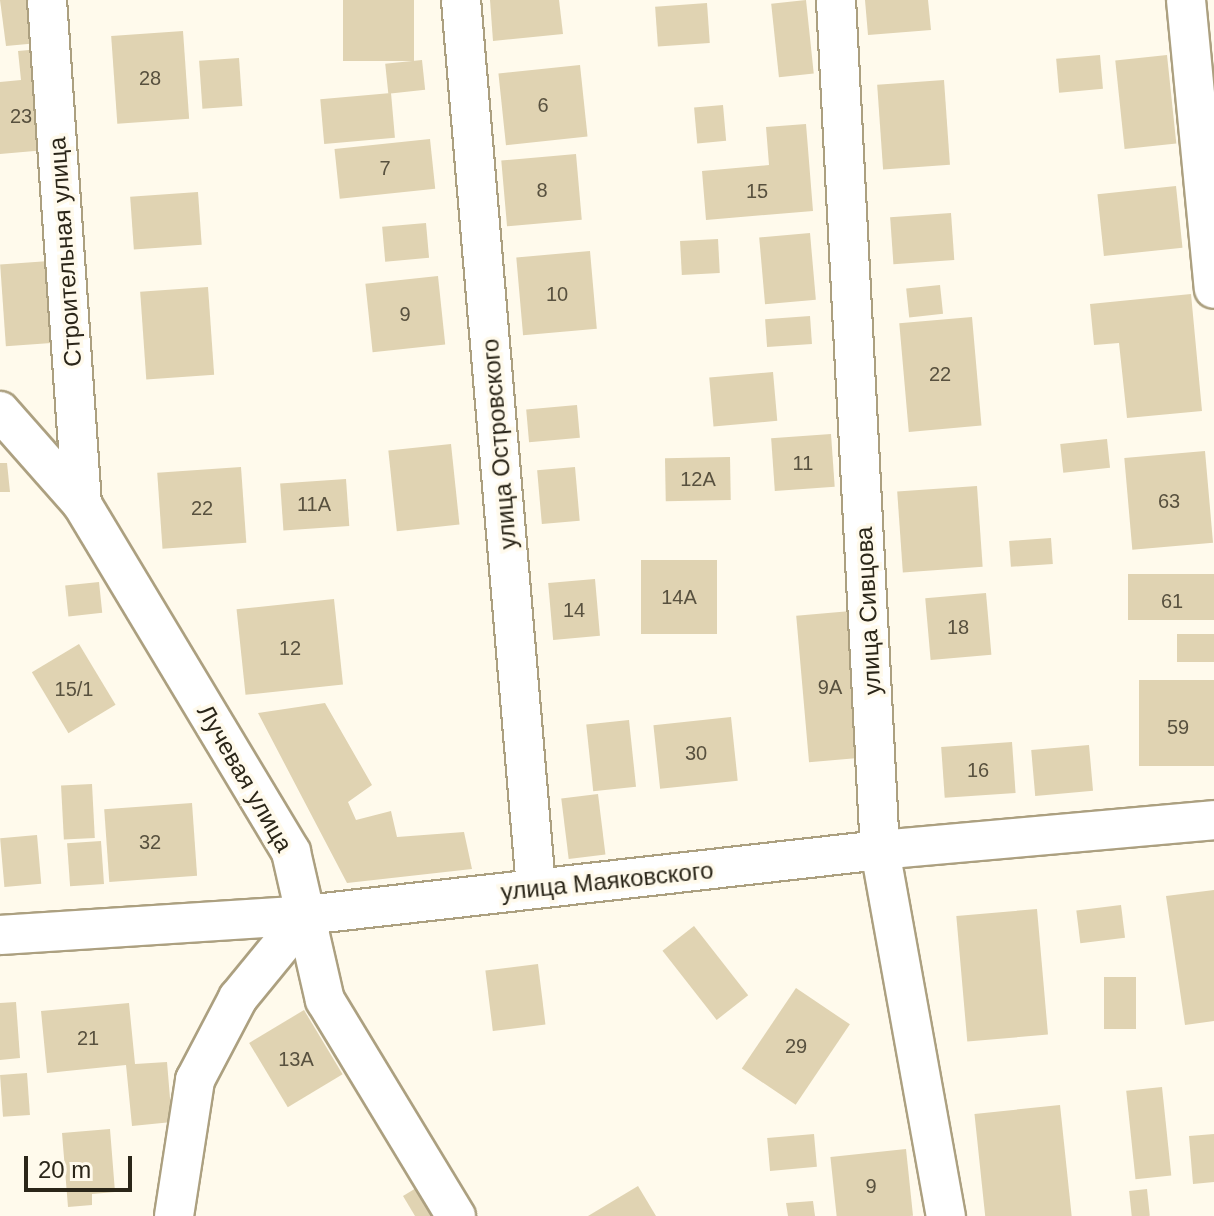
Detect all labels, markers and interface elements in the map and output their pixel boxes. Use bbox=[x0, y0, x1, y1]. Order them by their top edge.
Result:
house number: 28 bbox=[139, 66, 161, 90]
house number: 6 bbox=[537, 93, 549, 117]
house number: 23 bbox=[10, 104, 32, 128]
street label: Строительная улица bbox=[43, 136, 87, 368]
house number: 7 bbox=[379, 156, 391, 180]
house number: 8 bbox=[536, 178, 548, 202]
house number: 15 bbox=[746, 179, 768, 203]
house number: 10 bbox=[546, 282, 568, 306]
house number: 9 bbox=[399, 302, 411, 326]
street label: улица Островского bbox=[475, 338, 523, 550]
house number: 22 bbox=[929, 362, 951, 386]
house number: 11 bbox=[793, 451, 813, 475]
house number: 12А bbox=[680, 467, 716, 491]
house number: 63 bbox=[1158, 489, 1180, 513]
house number: 11А bbox=[297, 492, 331, 516]
house number: 22 bbox=[191, 496, 213, 520]
street label: улица Сивцова bbox=[849, 526, 887, 696]
house number: 14А bbox=[661, 585, 697, 609]
house number: 61 bbox=[1161, 589, 1183, 613]
house number: 14 bbox=[563, 598, 585, 622]
house number: 18 bbox=[947, 615, 969, 639]
house number: 12 bbox=[279, 636, 301, 660]
house number: 9А bbox=[818, 675, 842, 699]
house number: 15/1 bbox=[55, 677, 93, 701]
street label: Лучевая улица bbox=[191, 699, 299, 857]
house number: 59 bbox=[1167, 715, 1189, 739]
house number: 30 bbox=[685, 741, 707, 765]
house number: 16 bbox=[967, 758, 989, 782]
house number: 32 bbox=[139, 830, 161, 854]
street label: улица Маяковского bbox=[499, 856, 715, 906]
house number: 21 bbox=[77, 1026, 99, 1050]
house number: 29 bbox=[785, 1034, 807, 1058]
house number: 13А bbox=[278, 1047, 314, 1071]
scale bar bbox=[28, 1140, 136, 1190]
text: 20 m bbox=[38, 1156, 91, 1183]
house number: 9 bbox=[865, 1174, 877, 1198]

